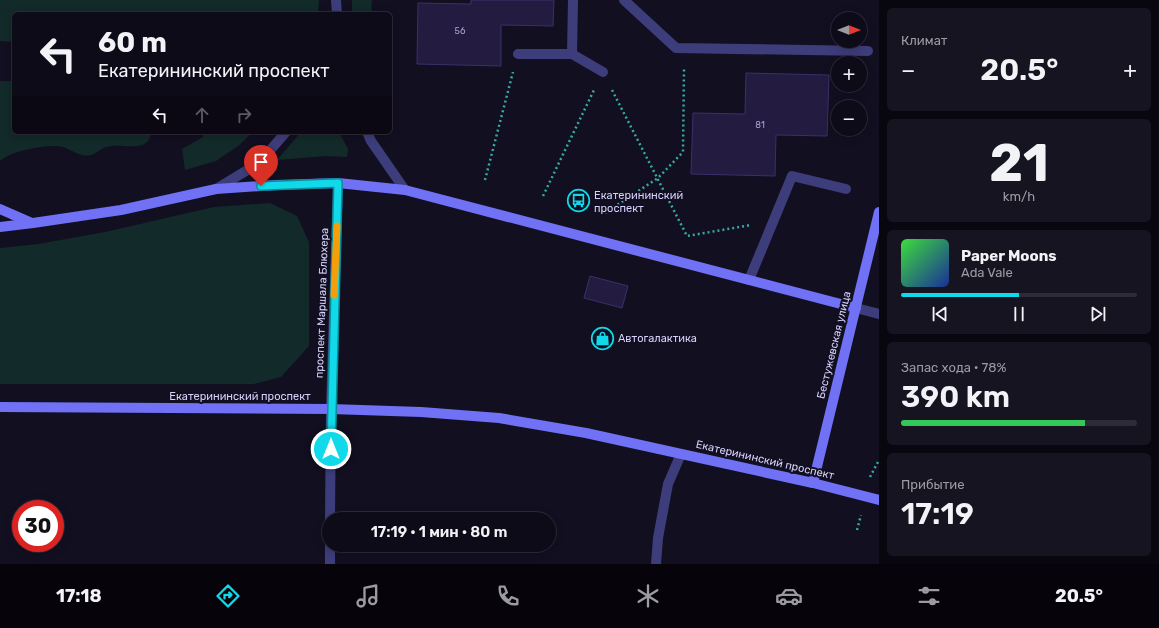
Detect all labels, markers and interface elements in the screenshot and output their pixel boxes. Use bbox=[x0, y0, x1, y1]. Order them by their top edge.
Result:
north arrow bbox=[831, 12, 867, 48]
map controls bbox=[831, 12, 867, 136]
text: 60 m bbox=[98, 26, 167, 59]
house number: 56 bbox=[455, 26, 466, 36]
icon: left bbox=[32, 28, 84, 80]
text: Климат bbox=[901, 33, 947, 48]
text: 20.5° bbox=[980, 52, 1058, 88]
button: + bbox=[831, 56, 867, 92]
text: − bbox=[901, 57, 915, 84]
text: + bbox=[1123, 57, 1137, 84]
text: Екатерининский проспект bbox=[98, 60, 330, 82]
button: − bbox=[831, 100, 867, 136]
icon: left bbox=[149, 104, 171, 126]
icon: ahead bbox=[191, 104, 213, 126]
icon: right bbox=[233, 104, 255, 126]
house number: 81 bbox=[755, 120, 765, 130]
text: 21 bbox=[989, 132, 1049, 194]
pin bbox=[244, 145, 278, 186]
icon: arrive bbox=[250, 151, 272, 173]
bus stop icon: Екатерининский проспект bbox=[566, 188, 592, 214]
place label: Екатерининский проспект bbox=[594, 189, 683, 215]
text: km/h bbox=[1003, 189, 1035, 204]
street label: проспект Маршала Блюхера bbox=[313, 228, 331, 378]
text: Paper Moons bbox=[961, 247, 1057, 265]
text: Ada Vale bbox=[961, 265, 1013, 280]
street label: Бестужевская улица bbox=[814, 290, 854, 400]
icon: previous bbox=[929, 303, 951, 325]
icon: pause bbox=[1008, 303, 1030, 325]
icon: next bbox=[1087, 303, 1109, 325]
shop icon: Автогалактика bbox=[589, 325, 615, 351]
place label: Автогалактика bbox=[618, 332, 697, 345]
text: Запас хода · 78% bbox=[901, 360, 1006, 375]
text: 390 km bbox=[901, 379, 1010, 415]
street label: Екатерининский проспект bbox=[169, 390, 311, 403]
position arrow bbox=[310, 428, 352, 470]
street label: Екатерининский проспект bbox=[695, 438, 836, 482]
text: Прибытие bbox=[901, 477, 965, 492]
text: 17:19 bbox=[901, 496, 974, 532]
speed limit sign: 30 bbox=[12, 500, 64, 552]
text: 17:19 · 1 мин · 80 m bbox=[371, 523, 507, 541]
icon: directions bbox=[214, 582, 242, 610]
icon: music bbox=[354, 582, 382, 610]
icon: phone bbox=[494, 582, 522, 610]
icon: climate bbox=[634, 582, 662, 610]
icon: car bbox=[775, 582, 803, 610]
icon: filters bbox=[915, 582, 943, 610]
text: 17:18 bbox=[56, 585, 102, 607]
text: 20.5° bbox=[1055, 585, 1103, 607]

